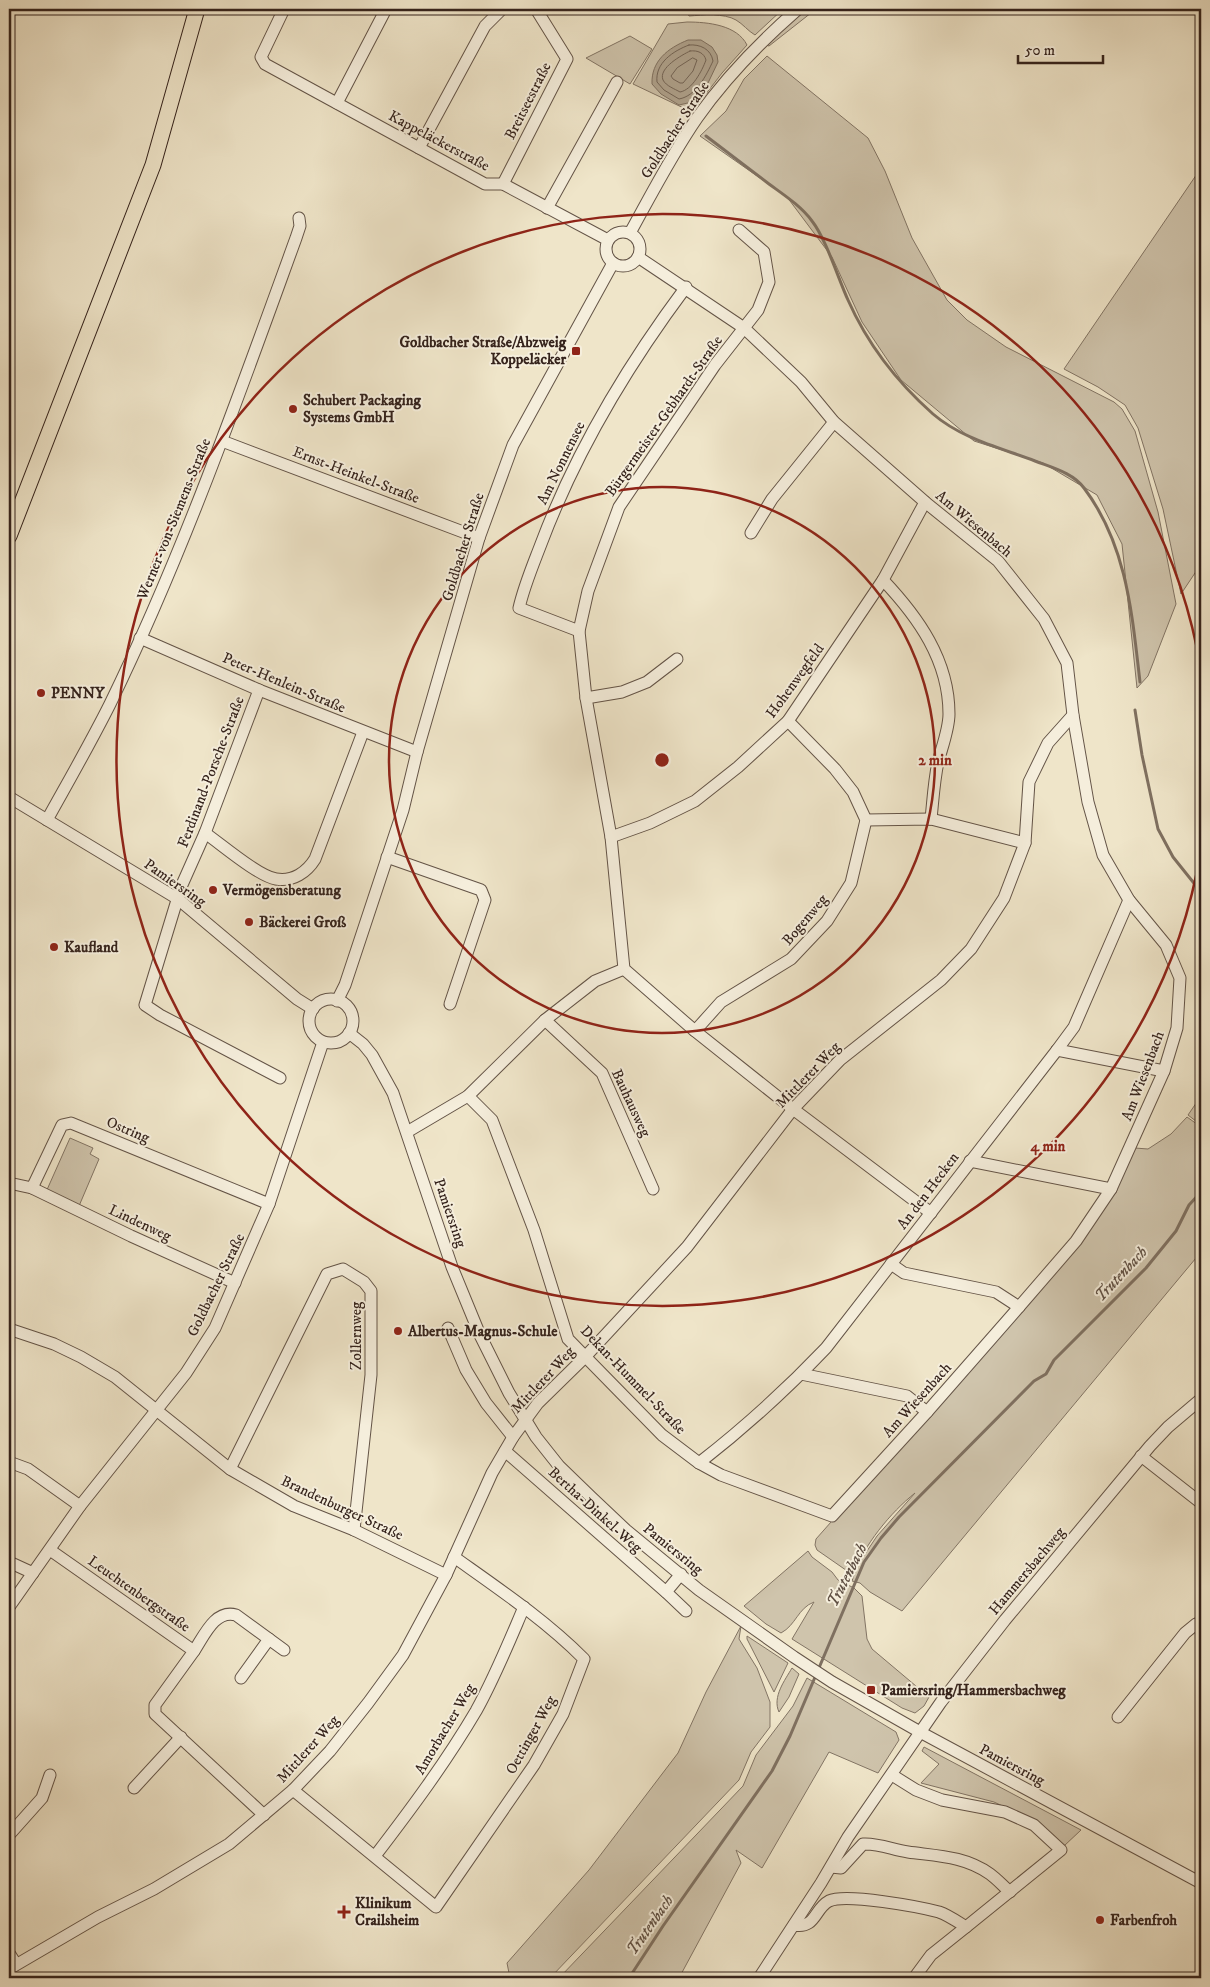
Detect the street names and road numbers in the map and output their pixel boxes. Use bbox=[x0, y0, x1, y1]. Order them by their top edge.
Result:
street label: Breitseestraße bbox=[500, 59, 556, 143]
street label: Goldbacher Straße bbox=[636, 78, 714, 182]
street label: Kappeläckerstraße bbox=[385, 106, 493, 176]
street label: Bürgermeister-Gebhardt-Straße bbox=[601, 332, 727, 500]
street label: Am Nonnensee bbox=[533, 418, 589, 508]
street label: Werner-von-Siemens-Straße bbox=[133, 435, 215, 603]
street label: Ernst-Heinkel-Straße bbox=[290, 442, 422, 508]
street label: Am Wiesenbach bbox=[932, 486, 1016, 562]
street label: Goldbacher Straße bbox=[437, 491, 489, 603]
street label: Hohenwegfeld bbox=[762, 640, 829, 722]
street label: Peter-Henlein-Straße bbox=[219, 648, 349, 718]
street label: Ferdinand-Porsche-Straße bbox=[173, 694, 249, 850]
street label: Pamiersring bbox=[140, 855, 210, 912]
street label: Bogenweg bbox=[778, 890, 832, 950]
street label: Am Wiesenbach bbox=[1117, 1028, 1169, 1124]
street label: Mittlerer Weg bbox=[772, 1037, 845, 1112]
street label: Bauhausweg bbox=[607, 1066, 655, 1141]
street label: Ostring bbox=[104, 1112, 153, 1148]
street label: An den Hecken bbox=[893, 1149, 963, 1233]
street label: Pamiersring bbox=[429, 1176, 471, 1251]
street label: Lindenweg bbox=[106, 1200, 175, 1246]
street label: Goldbacher Straße bbox=[183, 1230, 249, 1340]
street label: Zollernweg bbox=[347, 1301, 366, 1370]
street label: Dekan-Hummel-Straße bbox=[576, 1322, 690, 1438]
street label: Mittlerer Weg bbox=[507, 1342, 579, 1418]
street label: Am Wiesenbach bbox=[878, 1358, 956, 1442]
street label: Bertha-Dinkel-Weg bbox=[544, 1463, 646, 1558]
street label: Brandenburger Straße bbox=[278, 1471, 406, 1545]
street label: Pamiersring bbox=[639, 1519, 707, 1579]
street label: Hammersbachweg bbox=[985, 1523, 1070, 1619]
street label: Leuchtenbergstraße bbox=[84, 1552, 194, 1636]
street label: Amorbacher Weg bbox=[410, 1679, 480, 1778]
street label: Oettinger Weg bbox=[502, 1692, 561, 1778]
street label: Mittlerer Weg bbox=[273, 1711, 344, 1787]
street label: Pamiersring bbox=[976, 1740, 1049, 1791]

